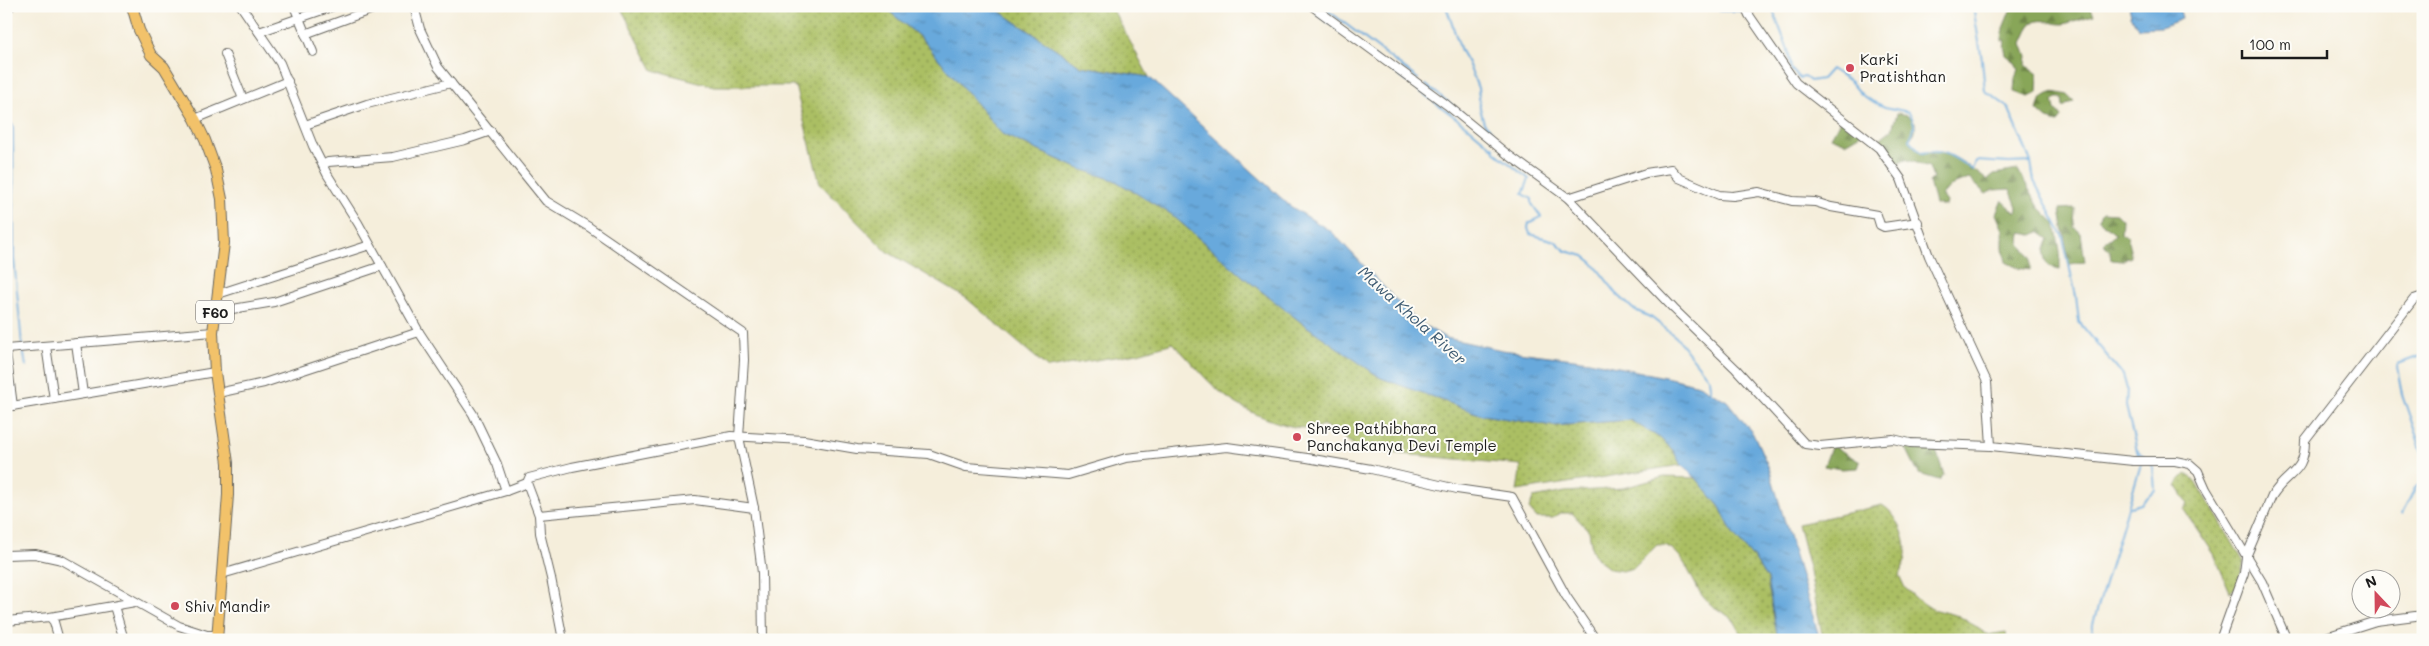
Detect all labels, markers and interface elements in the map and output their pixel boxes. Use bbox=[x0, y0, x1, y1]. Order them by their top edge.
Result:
scale bar bbox=[2242, 28, 2326, 60]
text: 100 m bbox=[2249, 34, 2291, 54]
place label: Karki Pratishthan bbox=[1860, 49, 1946, 86]
marker: Karki Pratishthan bbox=[1844, 62, 1856, 74]
water label: Mawa Khola River bbox=[1354, 261, 1472, 369]
road number: F60 bbox=[196, 300, 234, 324]
place label: Shree Pathibhara Panchakanya Devi Temple bbox=[1307, 418, 1497, 455]
marker: Shree Pathibhara Panchakanya Devi Temple bbox=[1291, 431, 1303, 443]
north arrow bbox=[2352, 568, 2402, 618]
text: N bbox=[2362, 571, 2379, 592]
place label: Shiv Mandir bbox=[185, 596, 270, 616]
marker: Shiv Mandir bbox=[169, 600, 181, 612]

